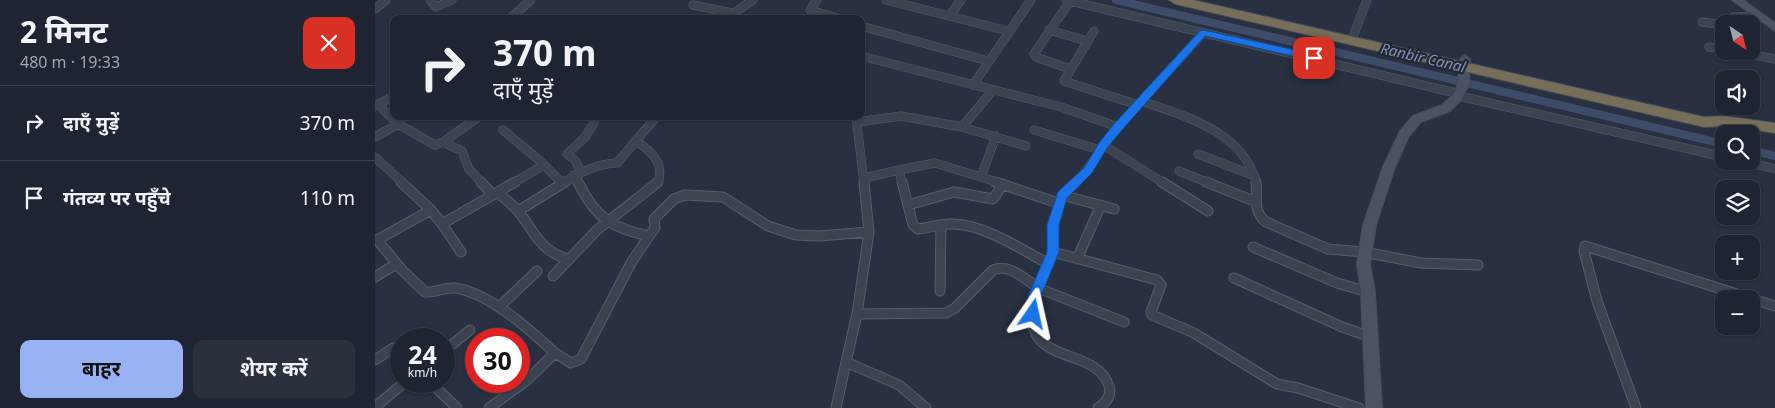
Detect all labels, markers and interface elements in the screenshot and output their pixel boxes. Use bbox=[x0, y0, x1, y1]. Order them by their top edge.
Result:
text: 2 मिनट bbox=[20, 11, 108, 52]
north arrow bbox=[1715, 15, 1760, 60]
map controls bbox=[1715, 15, 1760, 335]
button: close bbox=[303, 17, 355, 69]
text: 370 m bbox=[493, 29, 596, 76]
icon: right bbox=[410, 35, 475, 100]
pin bbox=[1293, 37, 1335, 79]
water label: Ranbir Canal bbox=[1379, 38, 1469, 77]
icon: arrive bbox=[1300, 44, 1328, 72]
text: 480 m · 19:33 bbox=[20, 51, 120, 73]
button: sound bbox=[1715, 70, 1760, 115]
text: दाएँ मुड़ें bbox=[493, 74, 553, 104]
icon: right bbox=[20, 109, 48, 137]
text: दाएँ मुड़ें bbox=[63, 110, 119, 136]
text: 370 m bbox=[300, 110, 355, 136]
button: search bbox=[1715, 125, 1760, 170]
button: layers bbox=[1715, 180, 1760, 225]
icon: arrive bbox=[20, 184, 48, 212]
text: गंतव्य पर पहुँचे bbox=[63, 185, 171, 211]
text: 110 m bbox=[300, 185, 355, 211]
button: + bbox=[1715, 235, 1760, 280]
position arrow bbox=[1006, 287, 1058, 339]
button: − bbox=[1715, 290, 1760, 335]
speed limit sign: 30 bbox=[465, 328, 530, 393]
text: 24 bbox=[408, 337, 437, 371]
button: बाहर bbox=[20, 340, 183, 398]
button: शेयर करें bbox=[193, 340, 355, 398]
text: km/h bbox=[408, 364, 437, 381]

